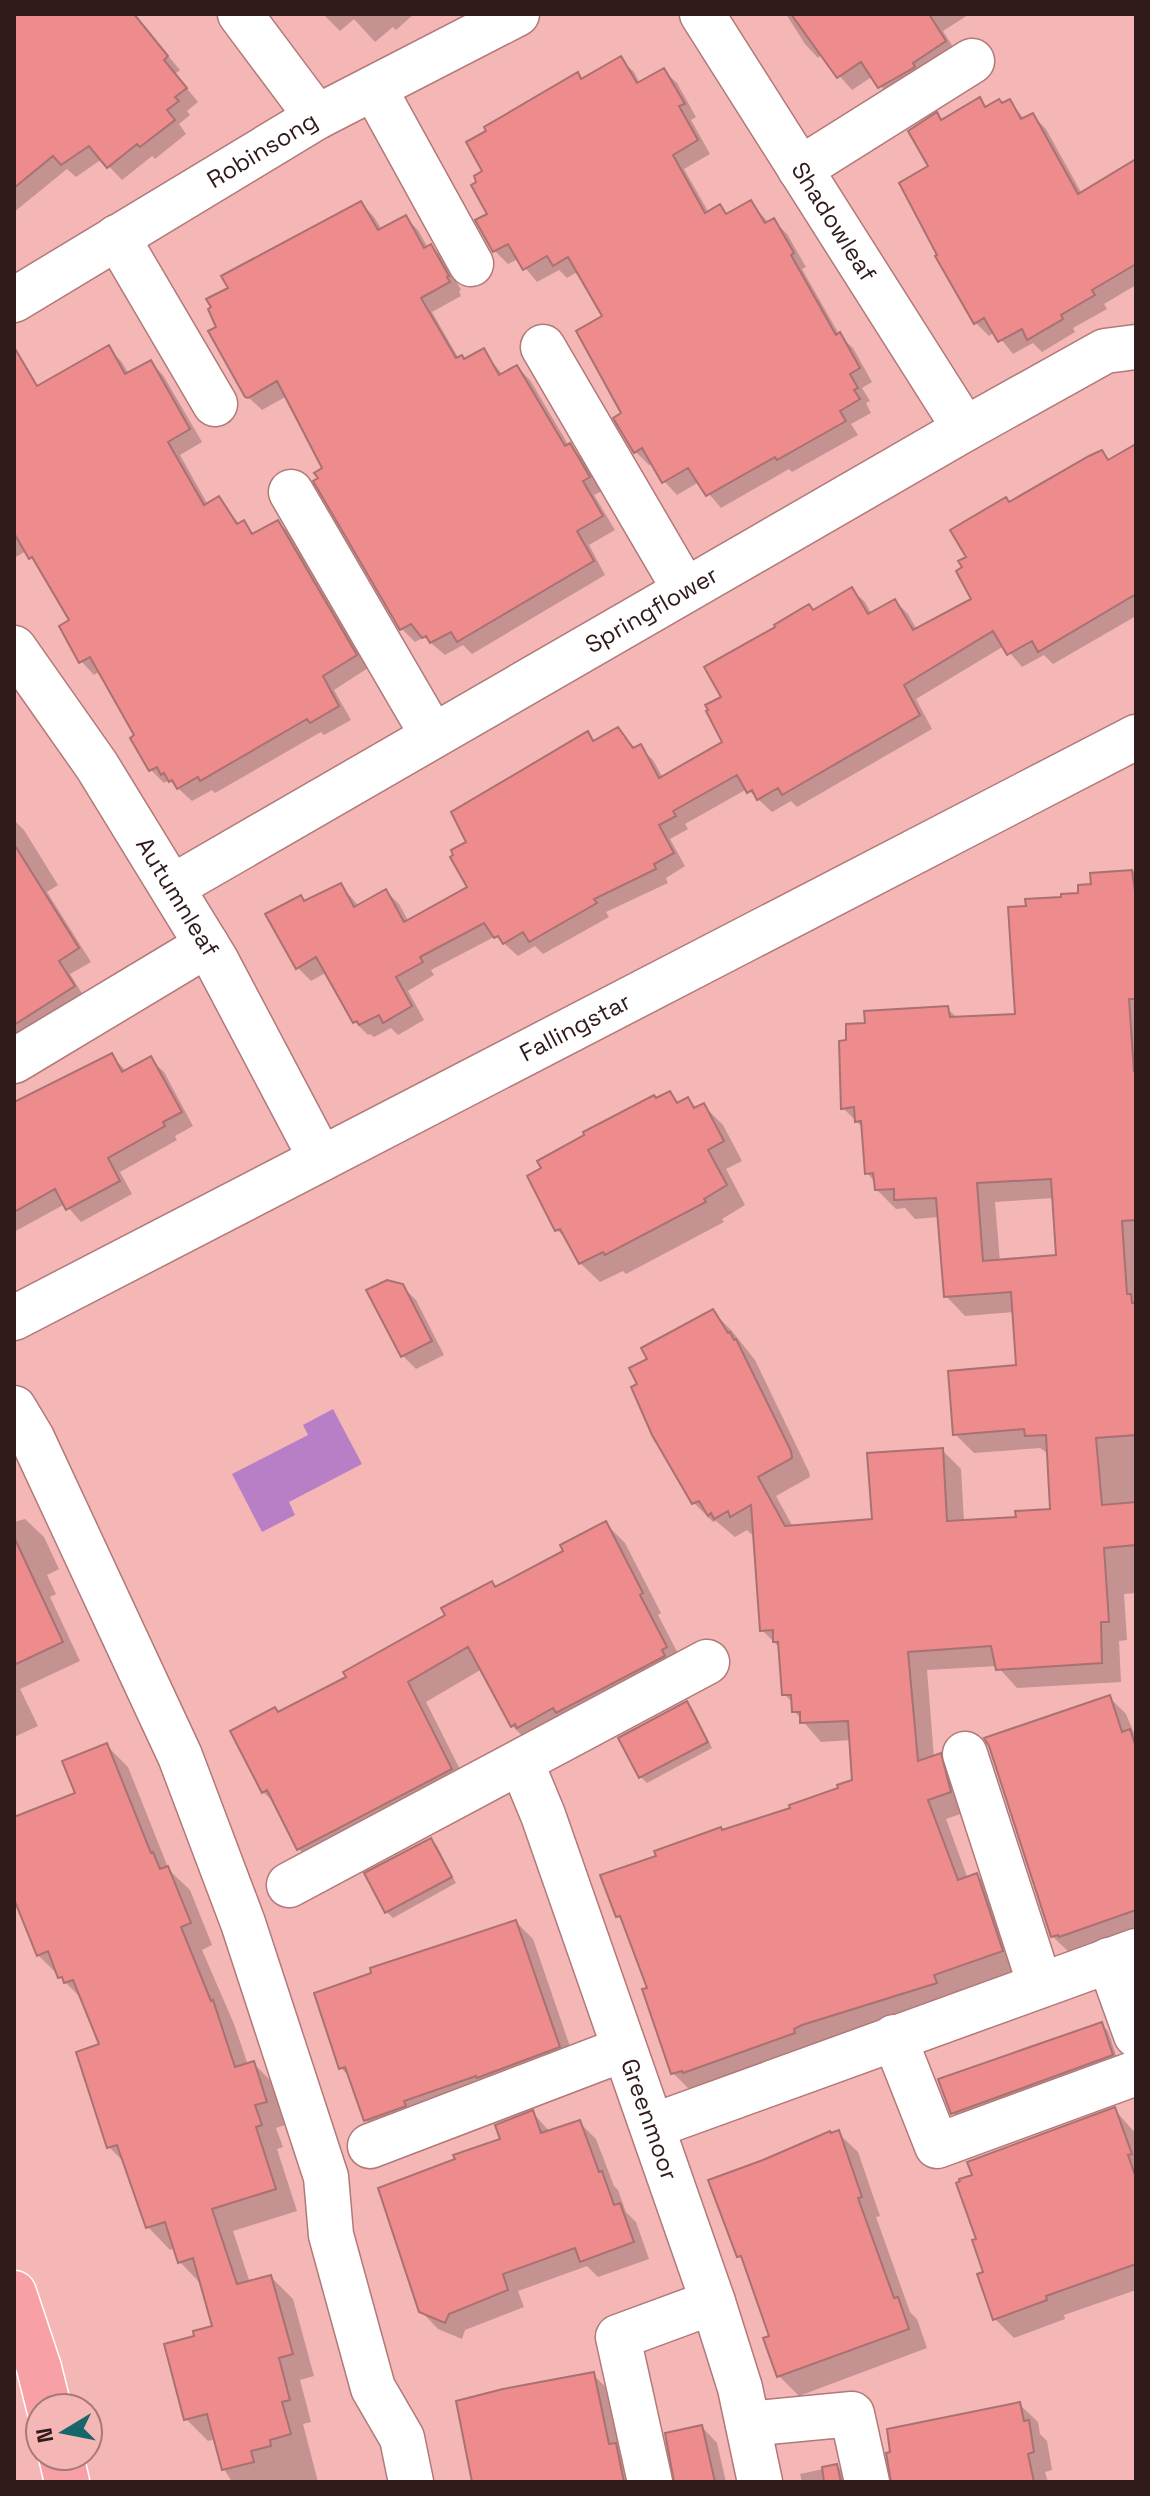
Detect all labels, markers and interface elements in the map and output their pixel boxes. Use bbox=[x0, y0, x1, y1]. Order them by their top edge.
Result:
street label: Robinsong bbox=[201, 104, 323, 195]
street label: Shadowleaf bbox=[785, 156, 884, 287]
street label: Springflower bbox=[580, 559, 723, 660]
street label: Autumnleaf bbox=[129, 831, 226, 962]
street label: Fallingstar bbox=[514, 985, 636, 1068]
street label: Greenmoor bbox=[614, 2054, 685, 2184]
north arrow bbox=[24, 2392, 104, 2472]
text: N bbox=[29, 2426, 59, 2445]

